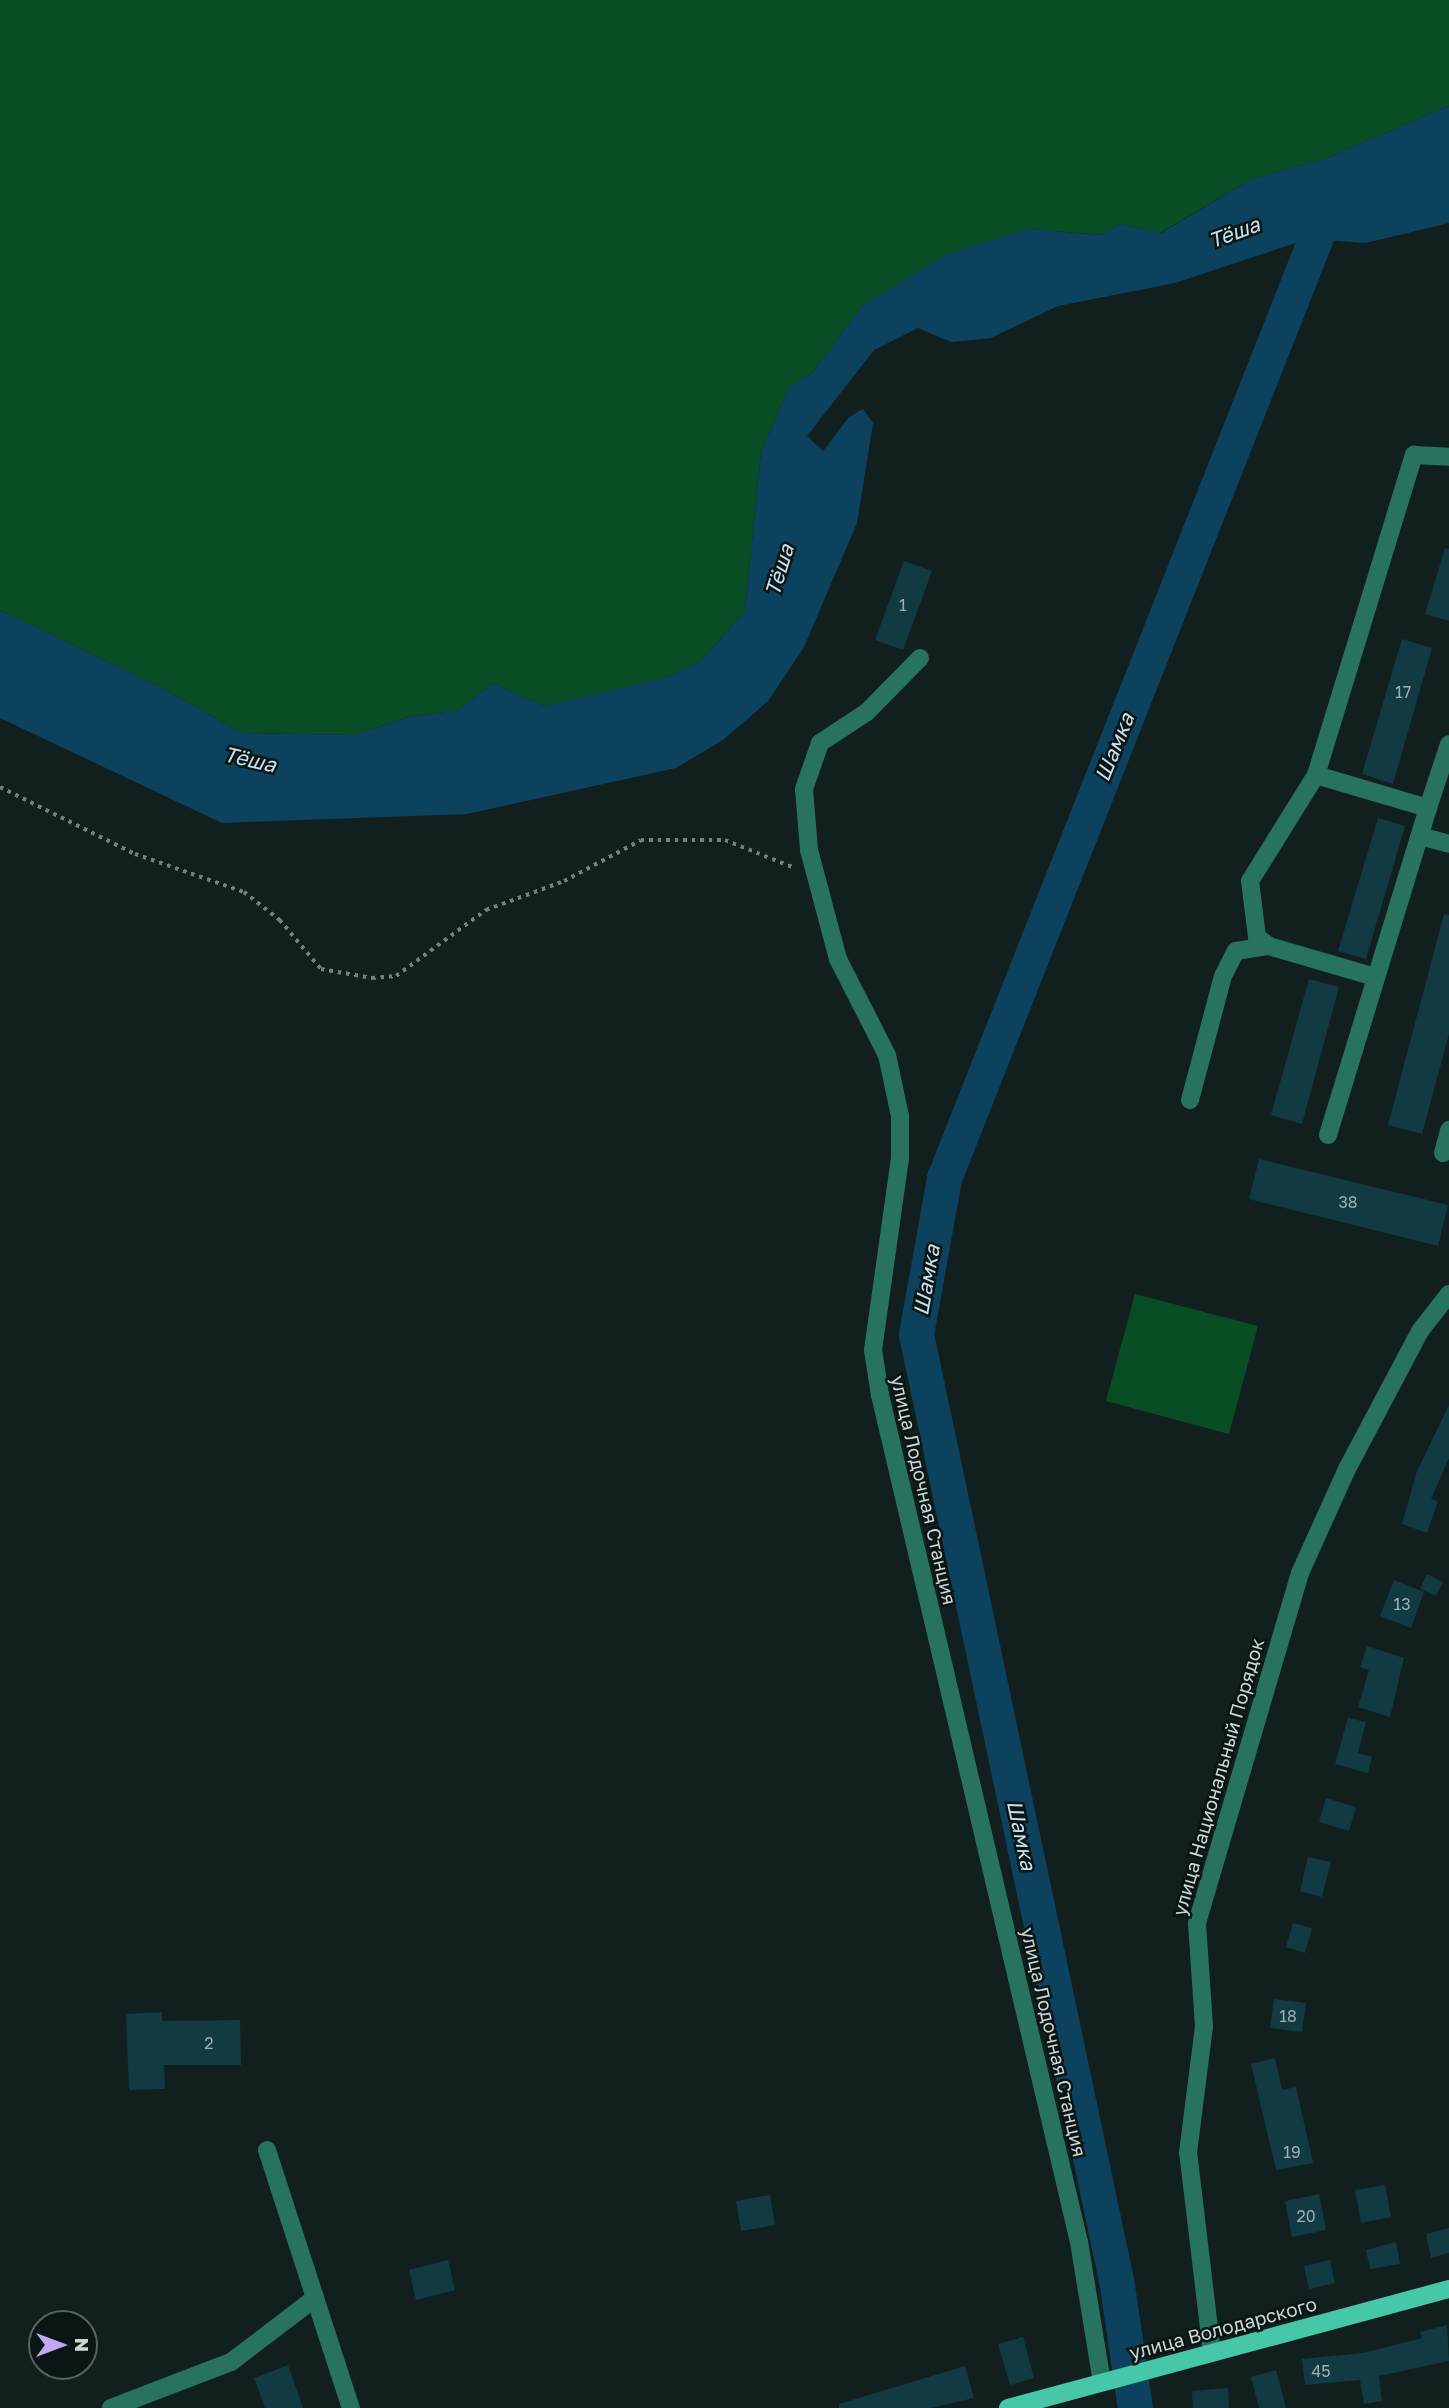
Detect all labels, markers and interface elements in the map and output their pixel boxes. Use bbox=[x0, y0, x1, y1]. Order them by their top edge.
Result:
water label: Тёша bbox=[1205, 211, 1263, 253]
water label: Тёша bbox=[759, 541, 799, 599]
house number: 1 bbox=[899, 595, 907, 615]
house number: 17 bbox=[1395, 682, 1411, 702]
water label: Шамка bbox=[1089, 709, 1139, 785]
water label: Тёша bbox=[221, 741, 279, 777]
house number: 38 bbox=[1338, 1192, 1358, 1212]
water label: Шамка bbox=[907, 1243, 945, 1317]
street label: улица Лодочная Станция bbox=[886, 1373, 962, 1607]
house number: 13 bbox=[1393, 1594, 1411, 1614]
street label: улица Национальный Порядок bbox=[1167, 1636, 1269, 1918]
water label: Шамка bbox=[1002, 1798, 1042, 1872]
street label: улица Лодочная Станция bbox=[1016, 1925, 1092, 2159]
house number: 18 bbox=[1279, 2006, 1297, 2026]
house number: 2 bbox=[204, 2033, 214, 2053]
house number: 19 bbox=[1283, 2142, 1301, 2162]
house number: 20 bbox=[1296, 2206, 1316, 2226]
street label: улица Володарского bbox=[1127, 2292, 1319, 2364]
north arrow bbox=[28, 2310, 98, 2380]
text: N bbox=[71, 2338, 94, 2352]
house number: 45 bbox=[1311, 2361, 1331, 2381]

